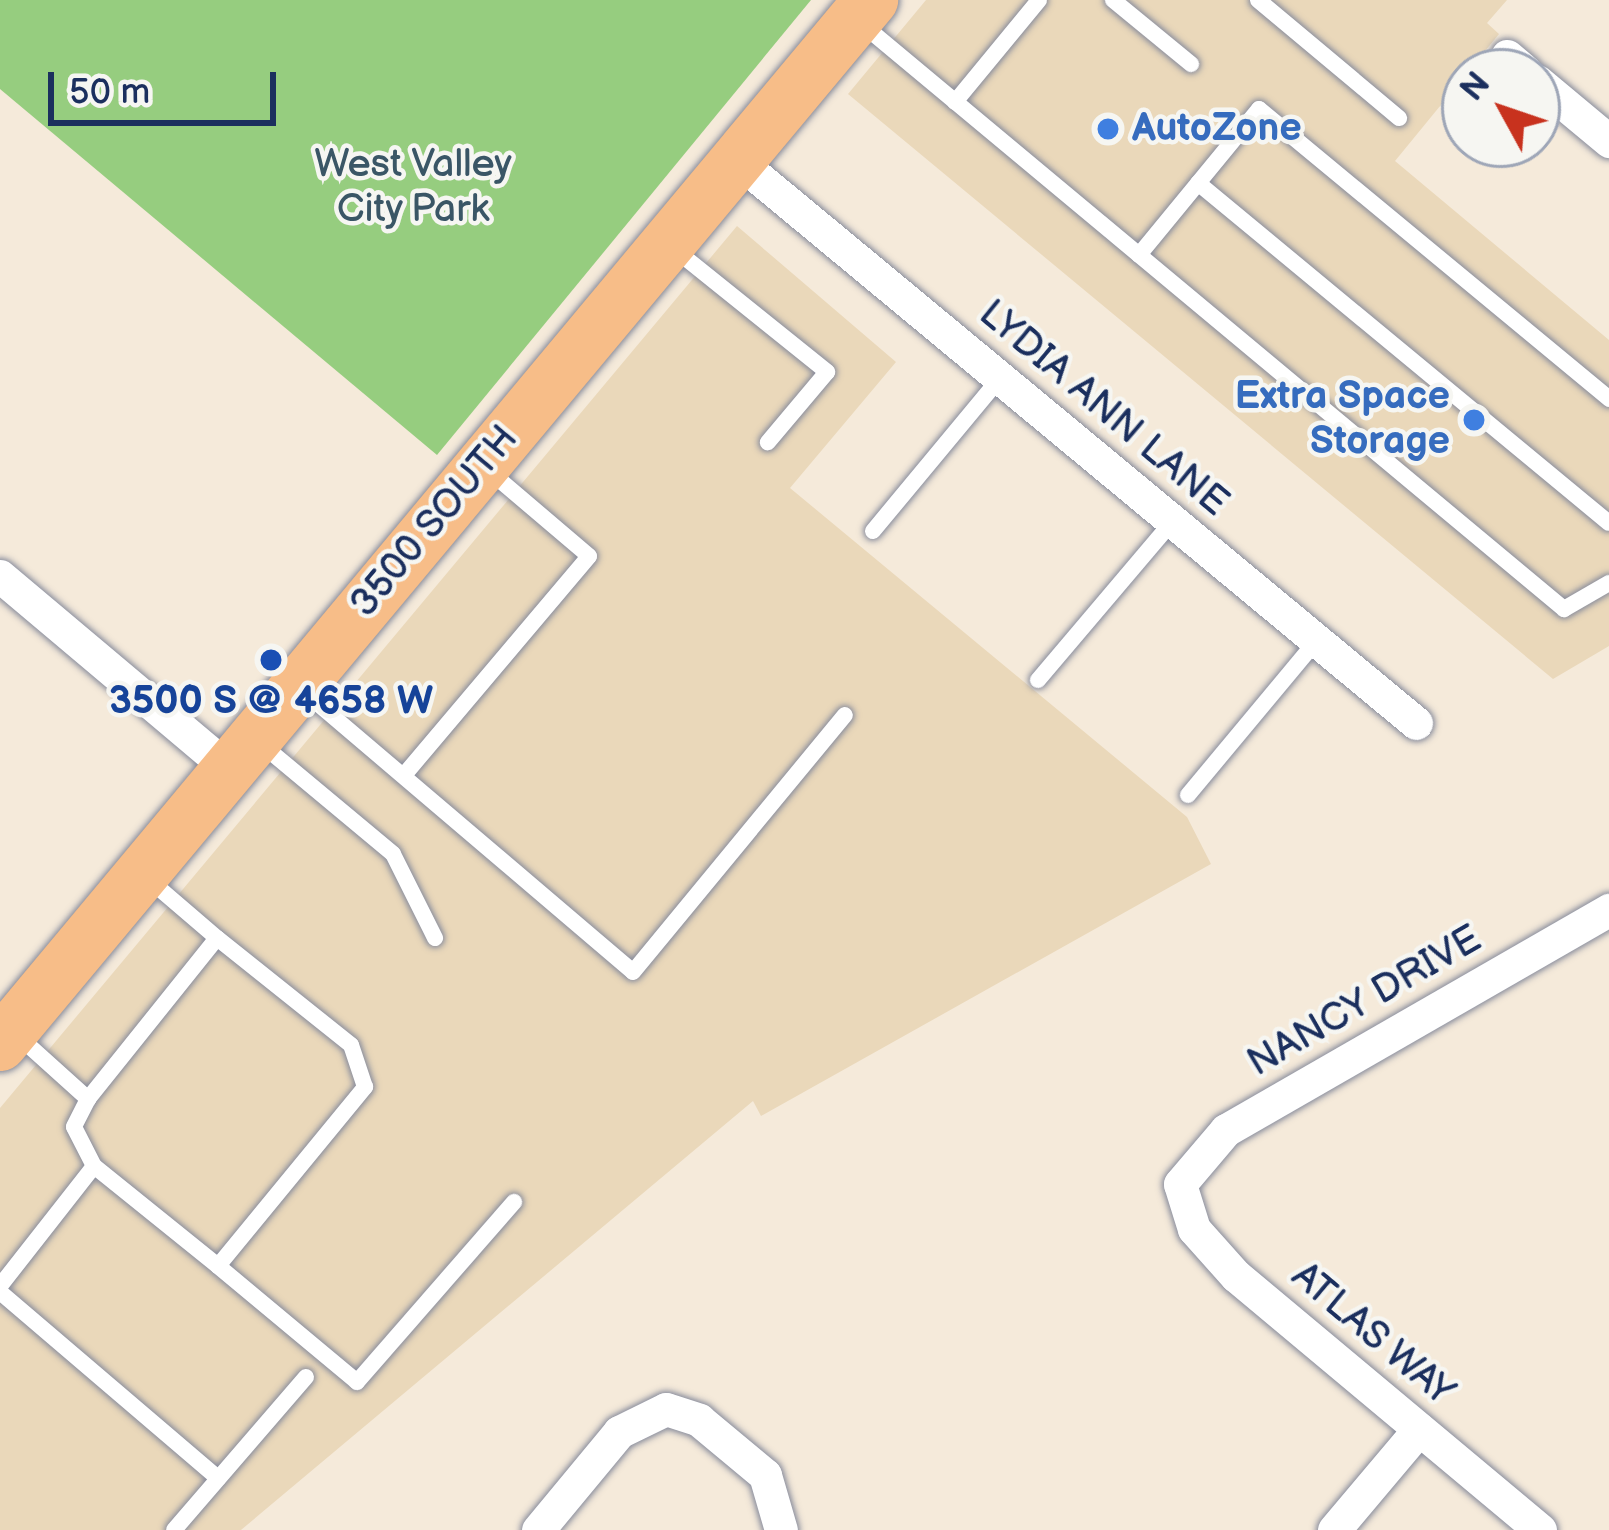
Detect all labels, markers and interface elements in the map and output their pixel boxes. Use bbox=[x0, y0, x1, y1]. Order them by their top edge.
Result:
scale bar bbox=[54, 48, 282, 122]
north arrow bbox=[1441, 48, 1561, 168]
text: N bbox=[1452, 64, 1499, 109]
text: 50 m bbox=[69, 71, 150, 114]
place label: AutoZone bbox=[1132, 106, 1302, 152]
marker: AutoZone bbox=[1095, 116, 1121, 142]
park label: West Valley City Park bbox=[314, 143, 512, 234]
street label: LYDIA ANN LANE bbox=[969, 291, 1237, 527]
place label: Extra Space Storage bbox=[1235, 375, 1450, 466]
marker: Extra Space Storage bbox=[1461, 407, 1487, 433]
street label: 3500 SOUTH bbox=[341, 416, 529, 628]
marker: 3500 S @ 4658 W bbox=[258, 647, 284, 673]
place label: 3500 S @ 4658 W bbox=[109, 679, 433, 725]
street label: NANCY DRIVE bbox=[1240, 916, 1490, 1088]
street label: ATLAS WAY bbox=[1281, 1253, 1463, 1417]

